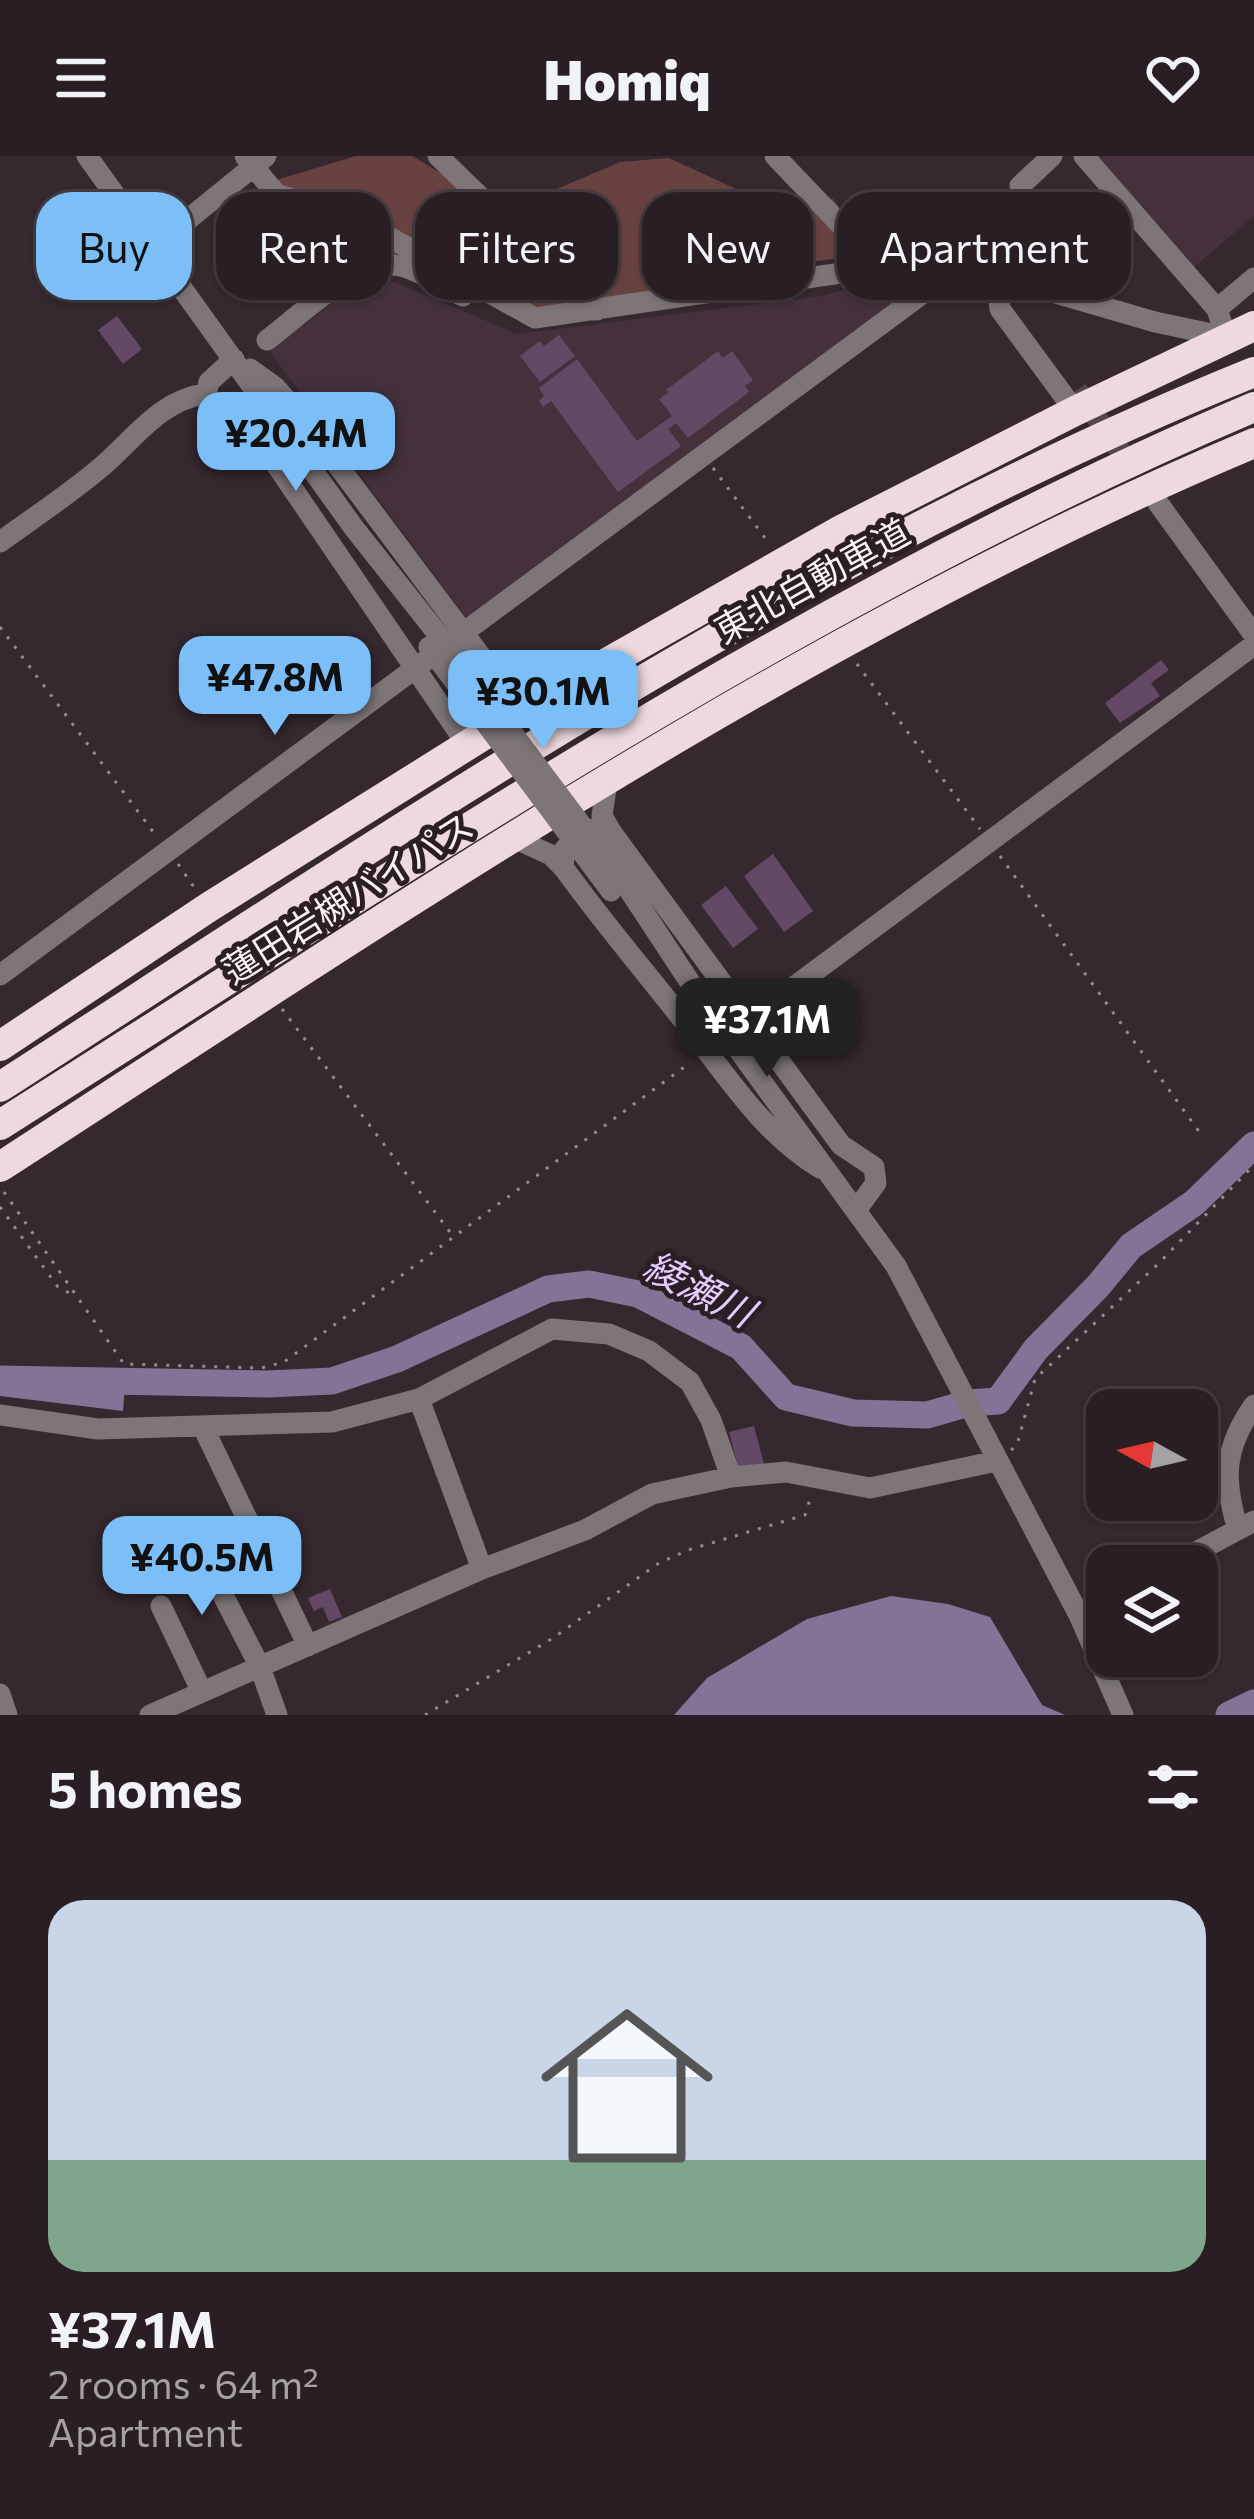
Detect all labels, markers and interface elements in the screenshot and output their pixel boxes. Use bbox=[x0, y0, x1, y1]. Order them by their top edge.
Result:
icon: menu bbox=[48, 45, 114, 111]
text: Homiq bbox=[543, 45, 711, 111]
icon: heart bbox=[1140, 45, 1206, 111]
chip: Buy bbox=[36, 192, 192, 300]
chip: Rent bbox=[216, 192, 391, 300]
chip: Filters bbox=[415, 192, 618, 300]
chip: New bbox=[642, 192, 813, 300]
chip: Apartment bbox=[837, 192, 1131, 300]
pin: ¥20.4M bbox=[198, 392, 394, 494]
text: ¥20.4M bbox=[224, 407, 368, 455]
street label: 東北自動車道 bbox=[706, 508, 916, 651]
pin: ¥47.8M bbox=[177, 636, 373, 738]
pin: ¥30.1M bbox=[445, 650, 641, 752]
text: ¥47.8M bbox=[206, 651, 344, 699]
text: ¥30.1M bbox=[475, 665, 611, 713]
street label: 蓮田岩槻バイパス bbox=[213, 802, 480, 991]
pin: ¥37.1M bbox=[669, 978, 865, 1080]
text: ¥37.1M bbox=[703, 993, 831, 1041]
water label: 綾瀬川 bbox=[637, 1239, 766, 1337]
north arrow bbox=[1086, 1389, 1218, 1521]
map controls bbox=[1086, 1389, 1218, 1677]
pin: ¥40.5M bbox=[104, 1516, 300, 1618]
text: ¥40.5M bbox=[129, 1531, 275, 1579]
button: layers bbox=[1086, 1545, 1218, 1677]
icon: filters bbox=[1140, 1754, 1206, 1820]
text: 5 homes bbox=[48, 1756, 243, 1819]
icon: home bbox=[519, 1978, 735, 2194]
text: ¥37.1M bbox=[48, 2296, 216, 2359]
text: 2 rooms · 64 m² bbox=[48, 2359, 319, 2407]
text: Apartment bbox=[48, 2407, 243, 2455]

